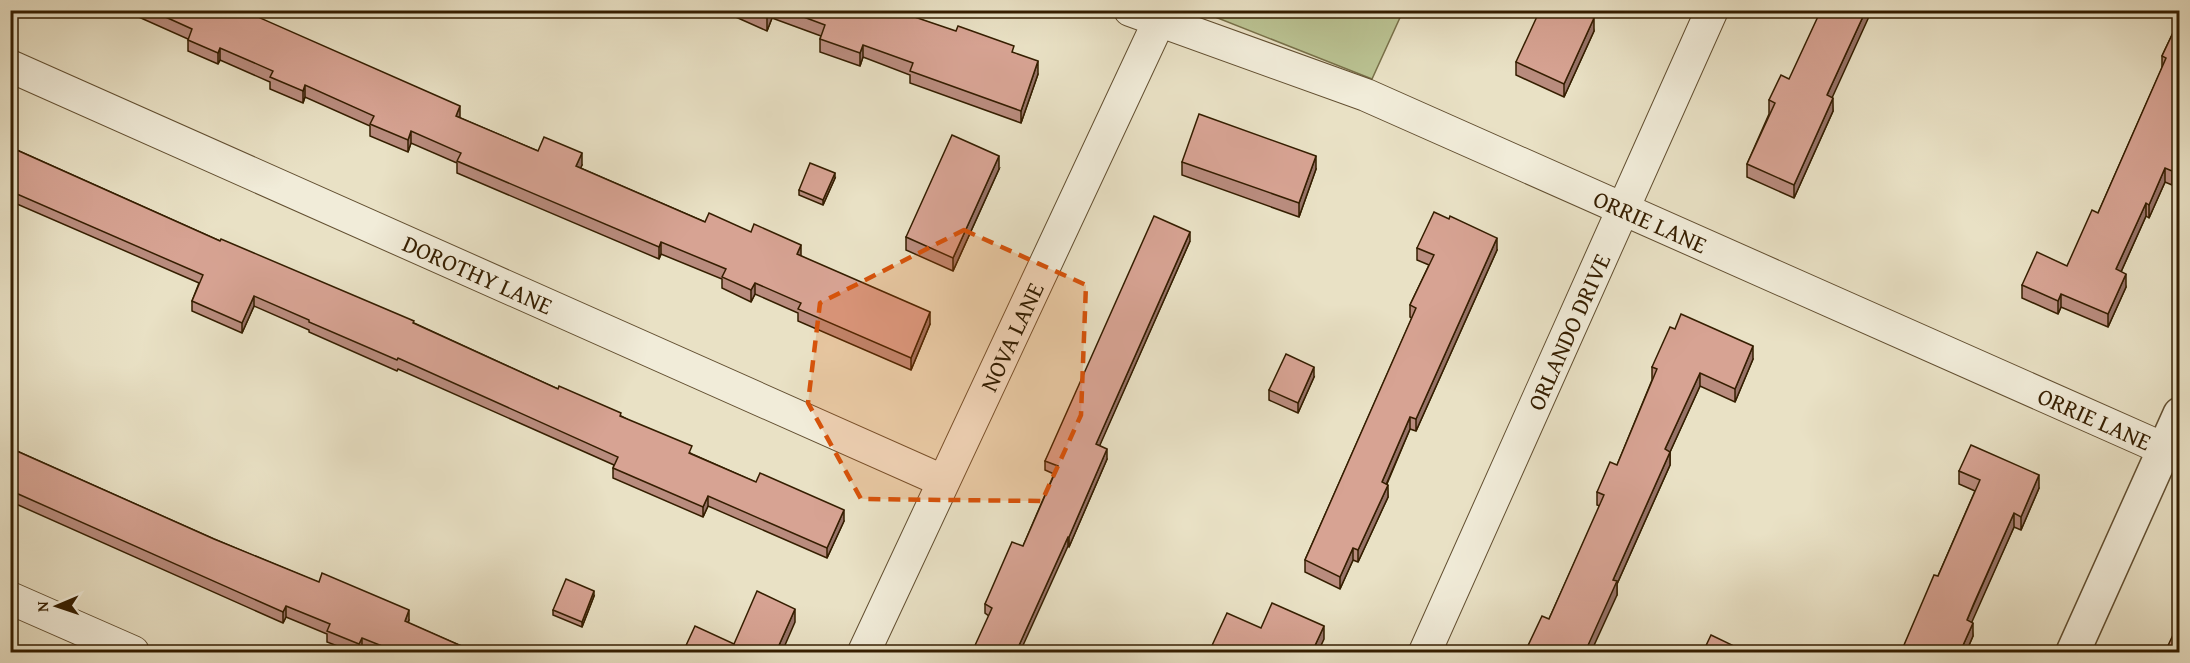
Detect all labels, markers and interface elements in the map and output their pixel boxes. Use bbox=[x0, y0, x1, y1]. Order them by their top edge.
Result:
street label: ORRIE LANE bbox=[1588, 181, 1713, 262]
street label: DOROTHY LANE bbox=[397, 225, 558, 323]
street label: ORLANDO DRIVE bbox=[1518, 248, 1619, 416]
street label: NOVA LANE bbox=[971, 276, 1052, 397]
street label: ORRIE LANE bbox=[2032, 378, 2157, 459]
north arrow bbox=[27, 576, 87, 636]
text: N bbox=[30, 600, 54, 612]

